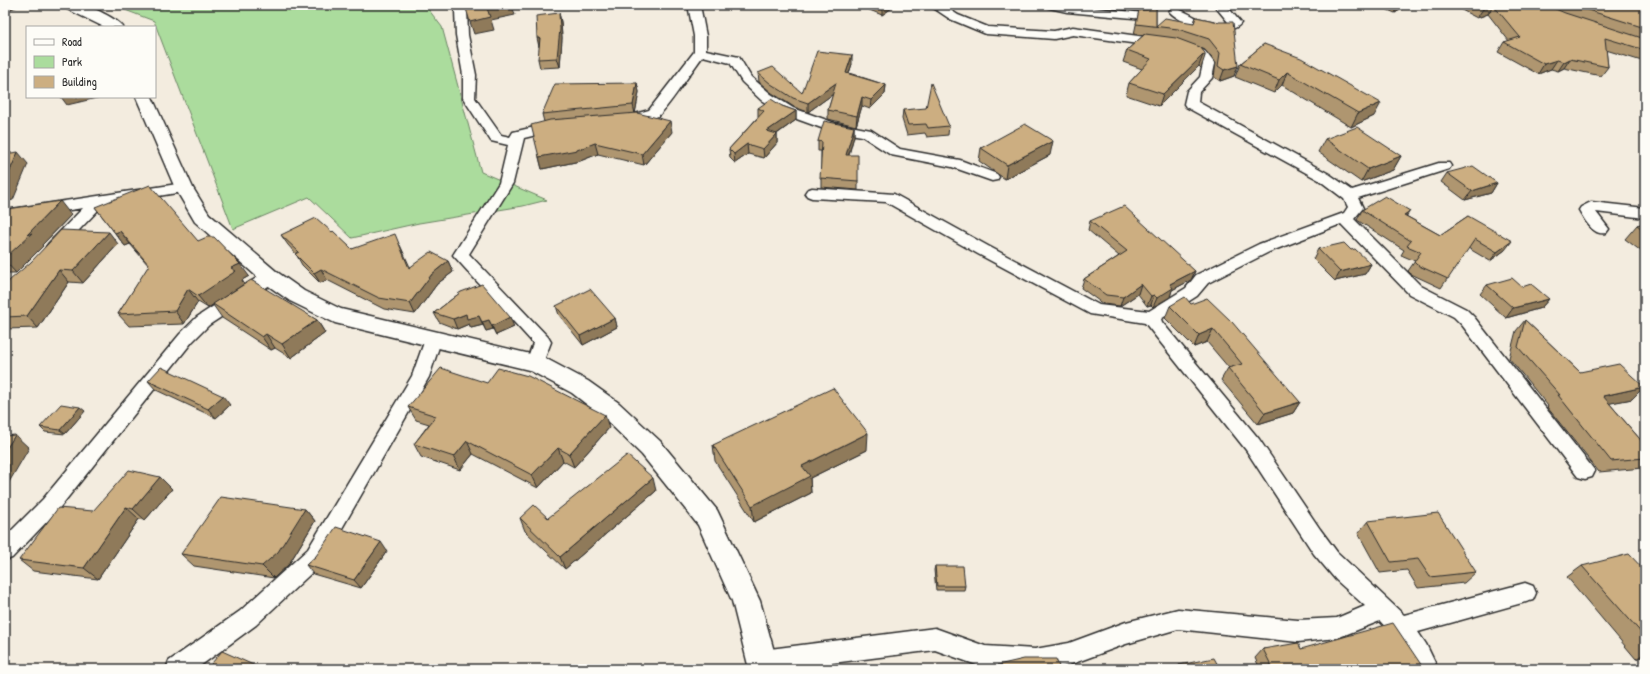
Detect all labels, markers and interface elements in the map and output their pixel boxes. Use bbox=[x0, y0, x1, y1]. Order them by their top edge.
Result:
legend bbox=[26, 26, 156, 98]
text: Road bbox=[62, 33, 82, 50]
text: Park bbox=[62, 53, 82, 70]
text: Building bbox=[62, 73, 97, 90]

